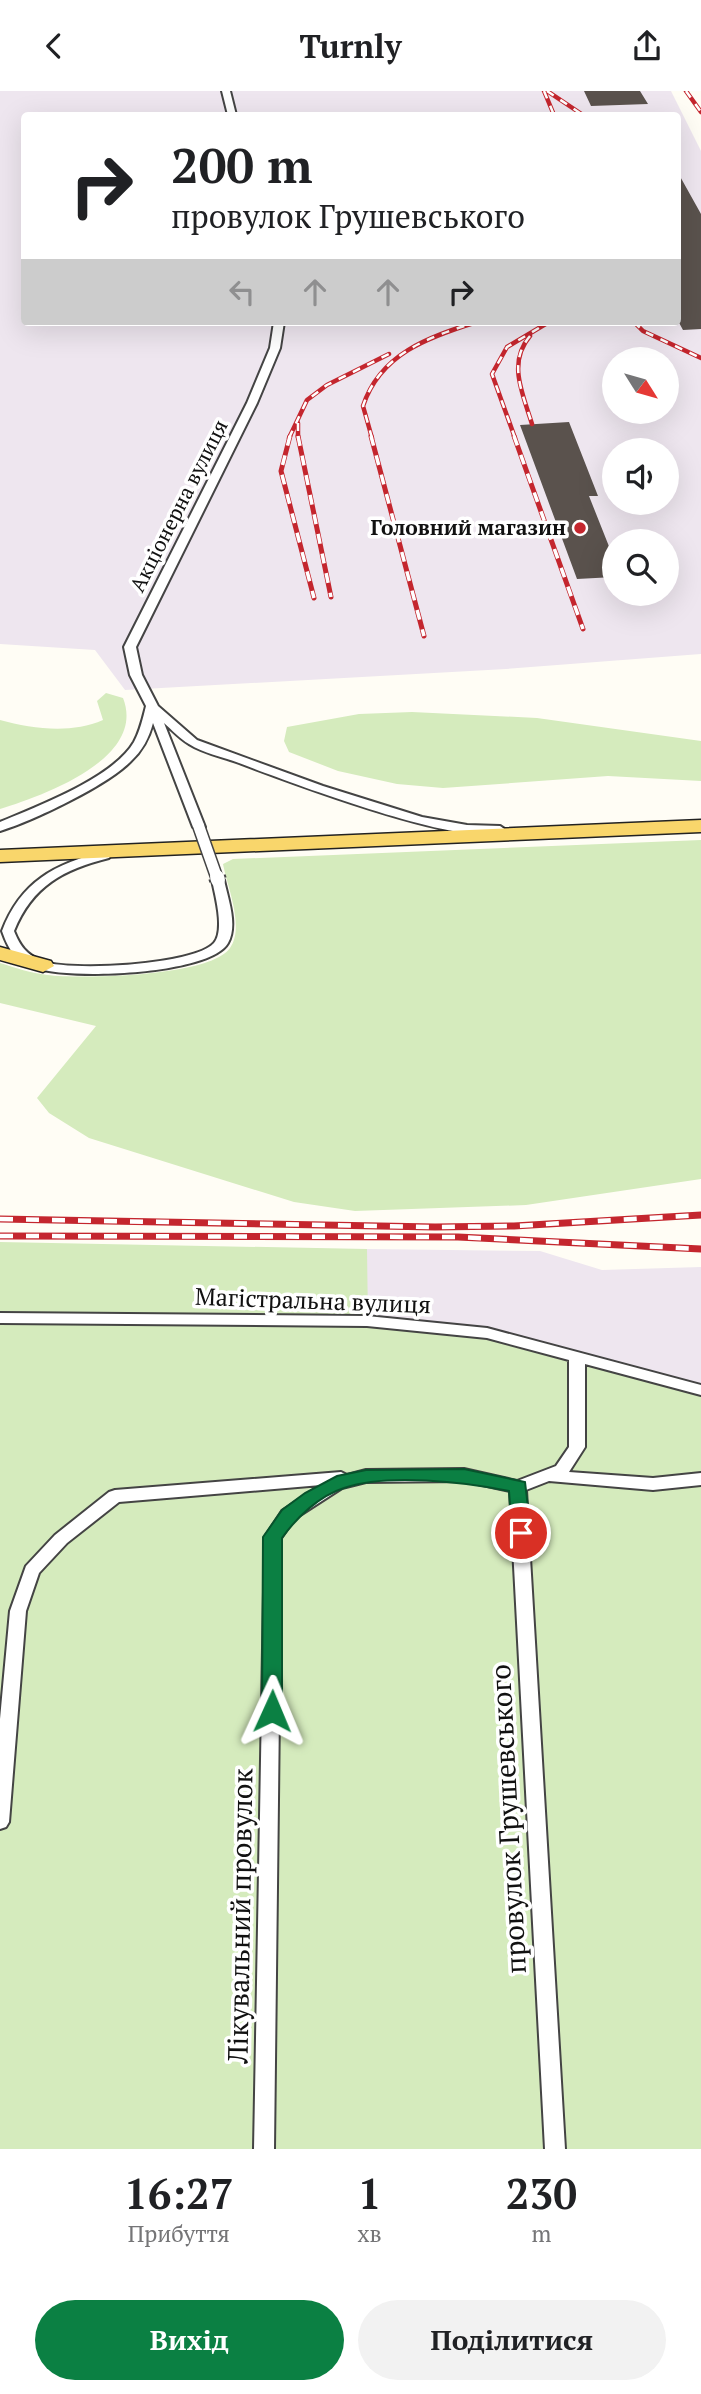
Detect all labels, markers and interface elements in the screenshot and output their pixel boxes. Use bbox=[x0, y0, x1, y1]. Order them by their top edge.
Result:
text: Turnly bbox=[299, 25, 402, 67]
icon: back bbox=[35, 27, 73, 65]
icon: share bbox=[628, 27, 666, 65]
text: 200 m bbox=[171, 132, 313, 197]
icon: right bbox=[56, 140, 147, 231]
text: провулок Грушевського bbox=[171, 195, 525, 237]
icon: left bbox=[223, 273, 261, 311]
icon: ahead bbox=[296, 273, 334, 311]
icon: ahead bbox=[369, 273, 407, 311]
icon: right bbox=[442, 273, 480, 311]
north arrow bbox=[602, 347, 679, 423]
map controls bbox=[602, 347, 679, 606]
street label: Акціонерна вулиця bbox=[123, 415, 234, 596]
button: sound bbox=[602, 438, 679, 515]
place label: Головний магазин bbox=[371, 513, 566, 541]
marker: Головний магазин bbox=[572, 520, 588, 536]
button: search bbox=[602, 529, 679, 606]
street label: Магістральна вулиця bbox=[194, 1280, 432, 1320]
pin bbox=[491, 1503, 551, 1563]
icon: arrive bbox=[502, 1514, 540, 1552]
street label: провулок Грушевського bbox=[481, 1663, 534, 1975]
position arrow bbox=[235, 1674, 309, 1748]
street label: Лікувальний провулок bbox=[218, 1767, 261, 2065]
text: 16:27 bbox=[124, 2165, 233, 2221]
text: 1 bbox=[358, 2165, 381, 2221]
text: 230 bbox=[506, 2165, 577, 2221]
text: Прибуття bbox=[128, 2218, 230, 2249]
text: хв bbox=[358, 2218, 382, 2249]
text: m bbox=[531, 2218, 551, 2249]
button: Вихід bbox=[35, 2300, 344, 2380]
button: Поділитися bbox=[358, 2300, 666, 2380]

